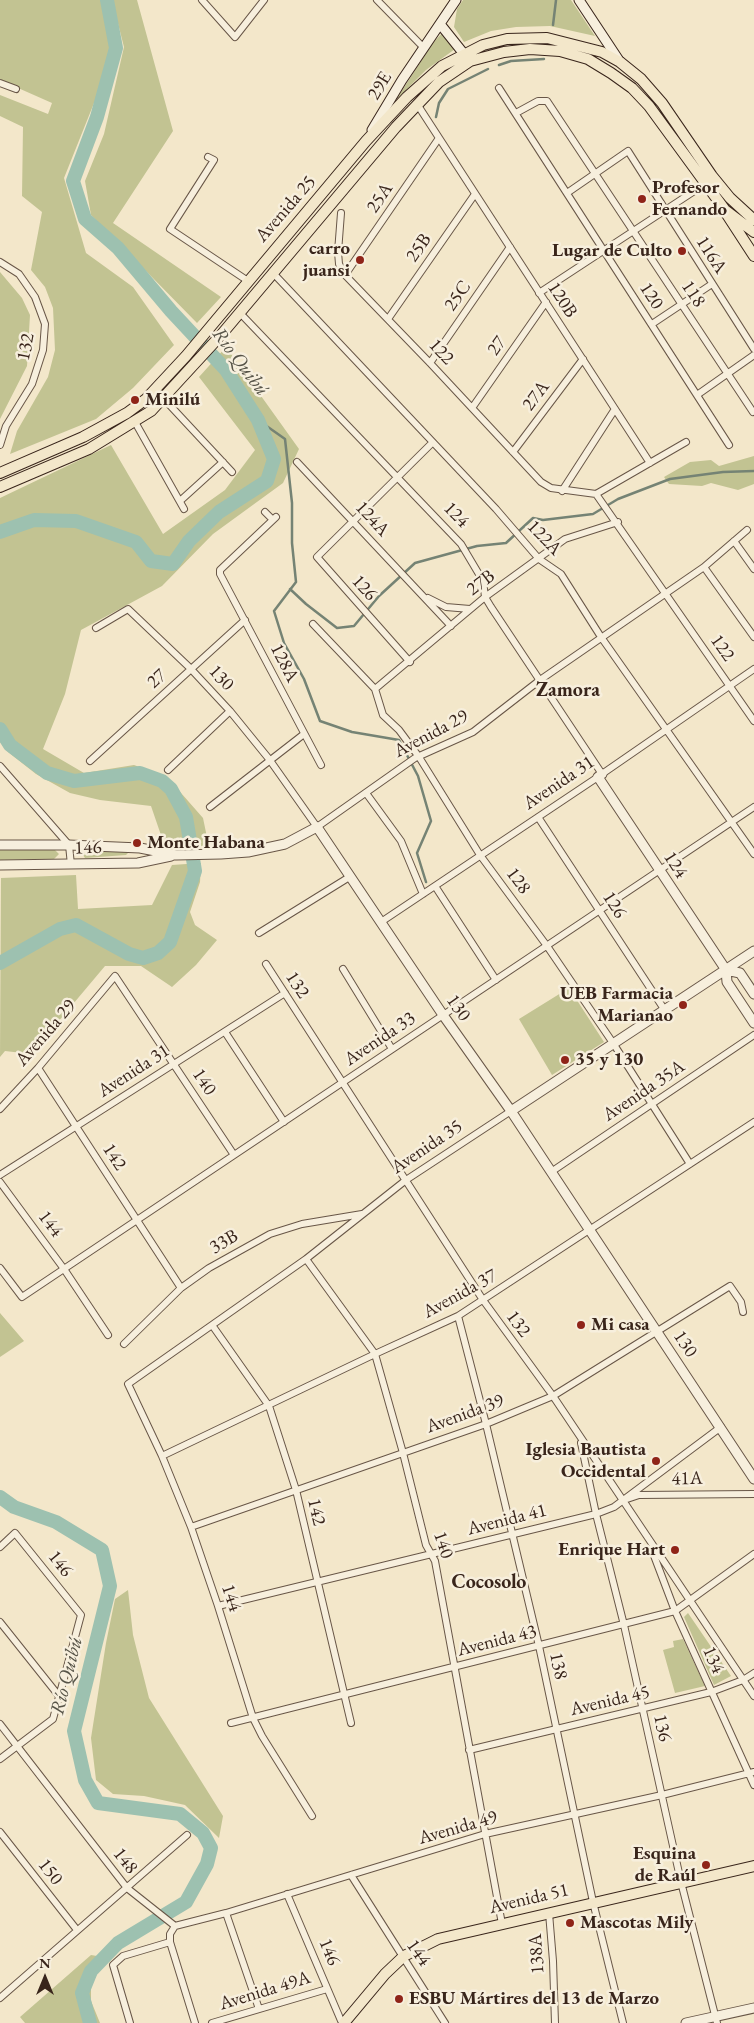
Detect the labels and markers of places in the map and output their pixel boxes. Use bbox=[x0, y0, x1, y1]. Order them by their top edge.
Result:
place label: Profesor Fernando bbox=[652, 177, 727, 221]
marker: Profesor Fernando bbox=[636, 193, 648, 205]
place label: carro juansi bbox=[303, 238, 350, 282]
place label: Lugar de Culto bbox=[552, 240, 672, 262]
marker: Lugar de Culto bbox=[676, 245, 688, 257]
marker: carro juansi bbox=[354, 254, 366, 266]
place label: Minilú bbox=[145, 389, 200, 411]
marker: Minilú bbox=[129, 394, 141, 406]
place label: Monte Habana bbox=[147, 832, 265, 854]
marker: Monte Habana bbox=[131, 837, 143, 849]
place label: UEB Farmacia Marianao bbox=[560, 983, 673, 1027]
marker: UEB Farmacia Marianao bbox=[677, 999, 689, 1011]
place label: 35 y 130 bbox=[575, 1049, 643, 1071]
marker: 35 y 130 bbox=[559, 1054, 571, 1066]
place label: Mi casa bbox=[591, 1314, 650, 1336]
marker: Mi casa bbox=[575, 1319, 587, 1331]
place label: Iglesia Bautista Occidental bbox=[526, 1439, 646, 1483]
marker: Iglesia Bautista Occidental bbox=[650, 1455, 662, 1467]
place label: Enrique Hart bbox=[558, 1539, 665, 1561]
marker: Enrique Hart bbox=[669, 1544, 681, 1556]
place label: Esquina de Raúl bbox=[633, 1843, 696, 1887]
marker: Esquina de Raúl bbox=[700, 1859, 712, 1871]
place label: Mascotas Mily bbox=[580, 1912, 693, 1934]
marker: Mascotas Mily bbox=[564, 1917, 576, 1929]
place label: ESBU Mártires del 13 de Marzo bbox=[409, 1988, 659, 2010]
marker: ESBU Mártires del 13 de Marzo bbox=[393, 1993, 405, 2005]

